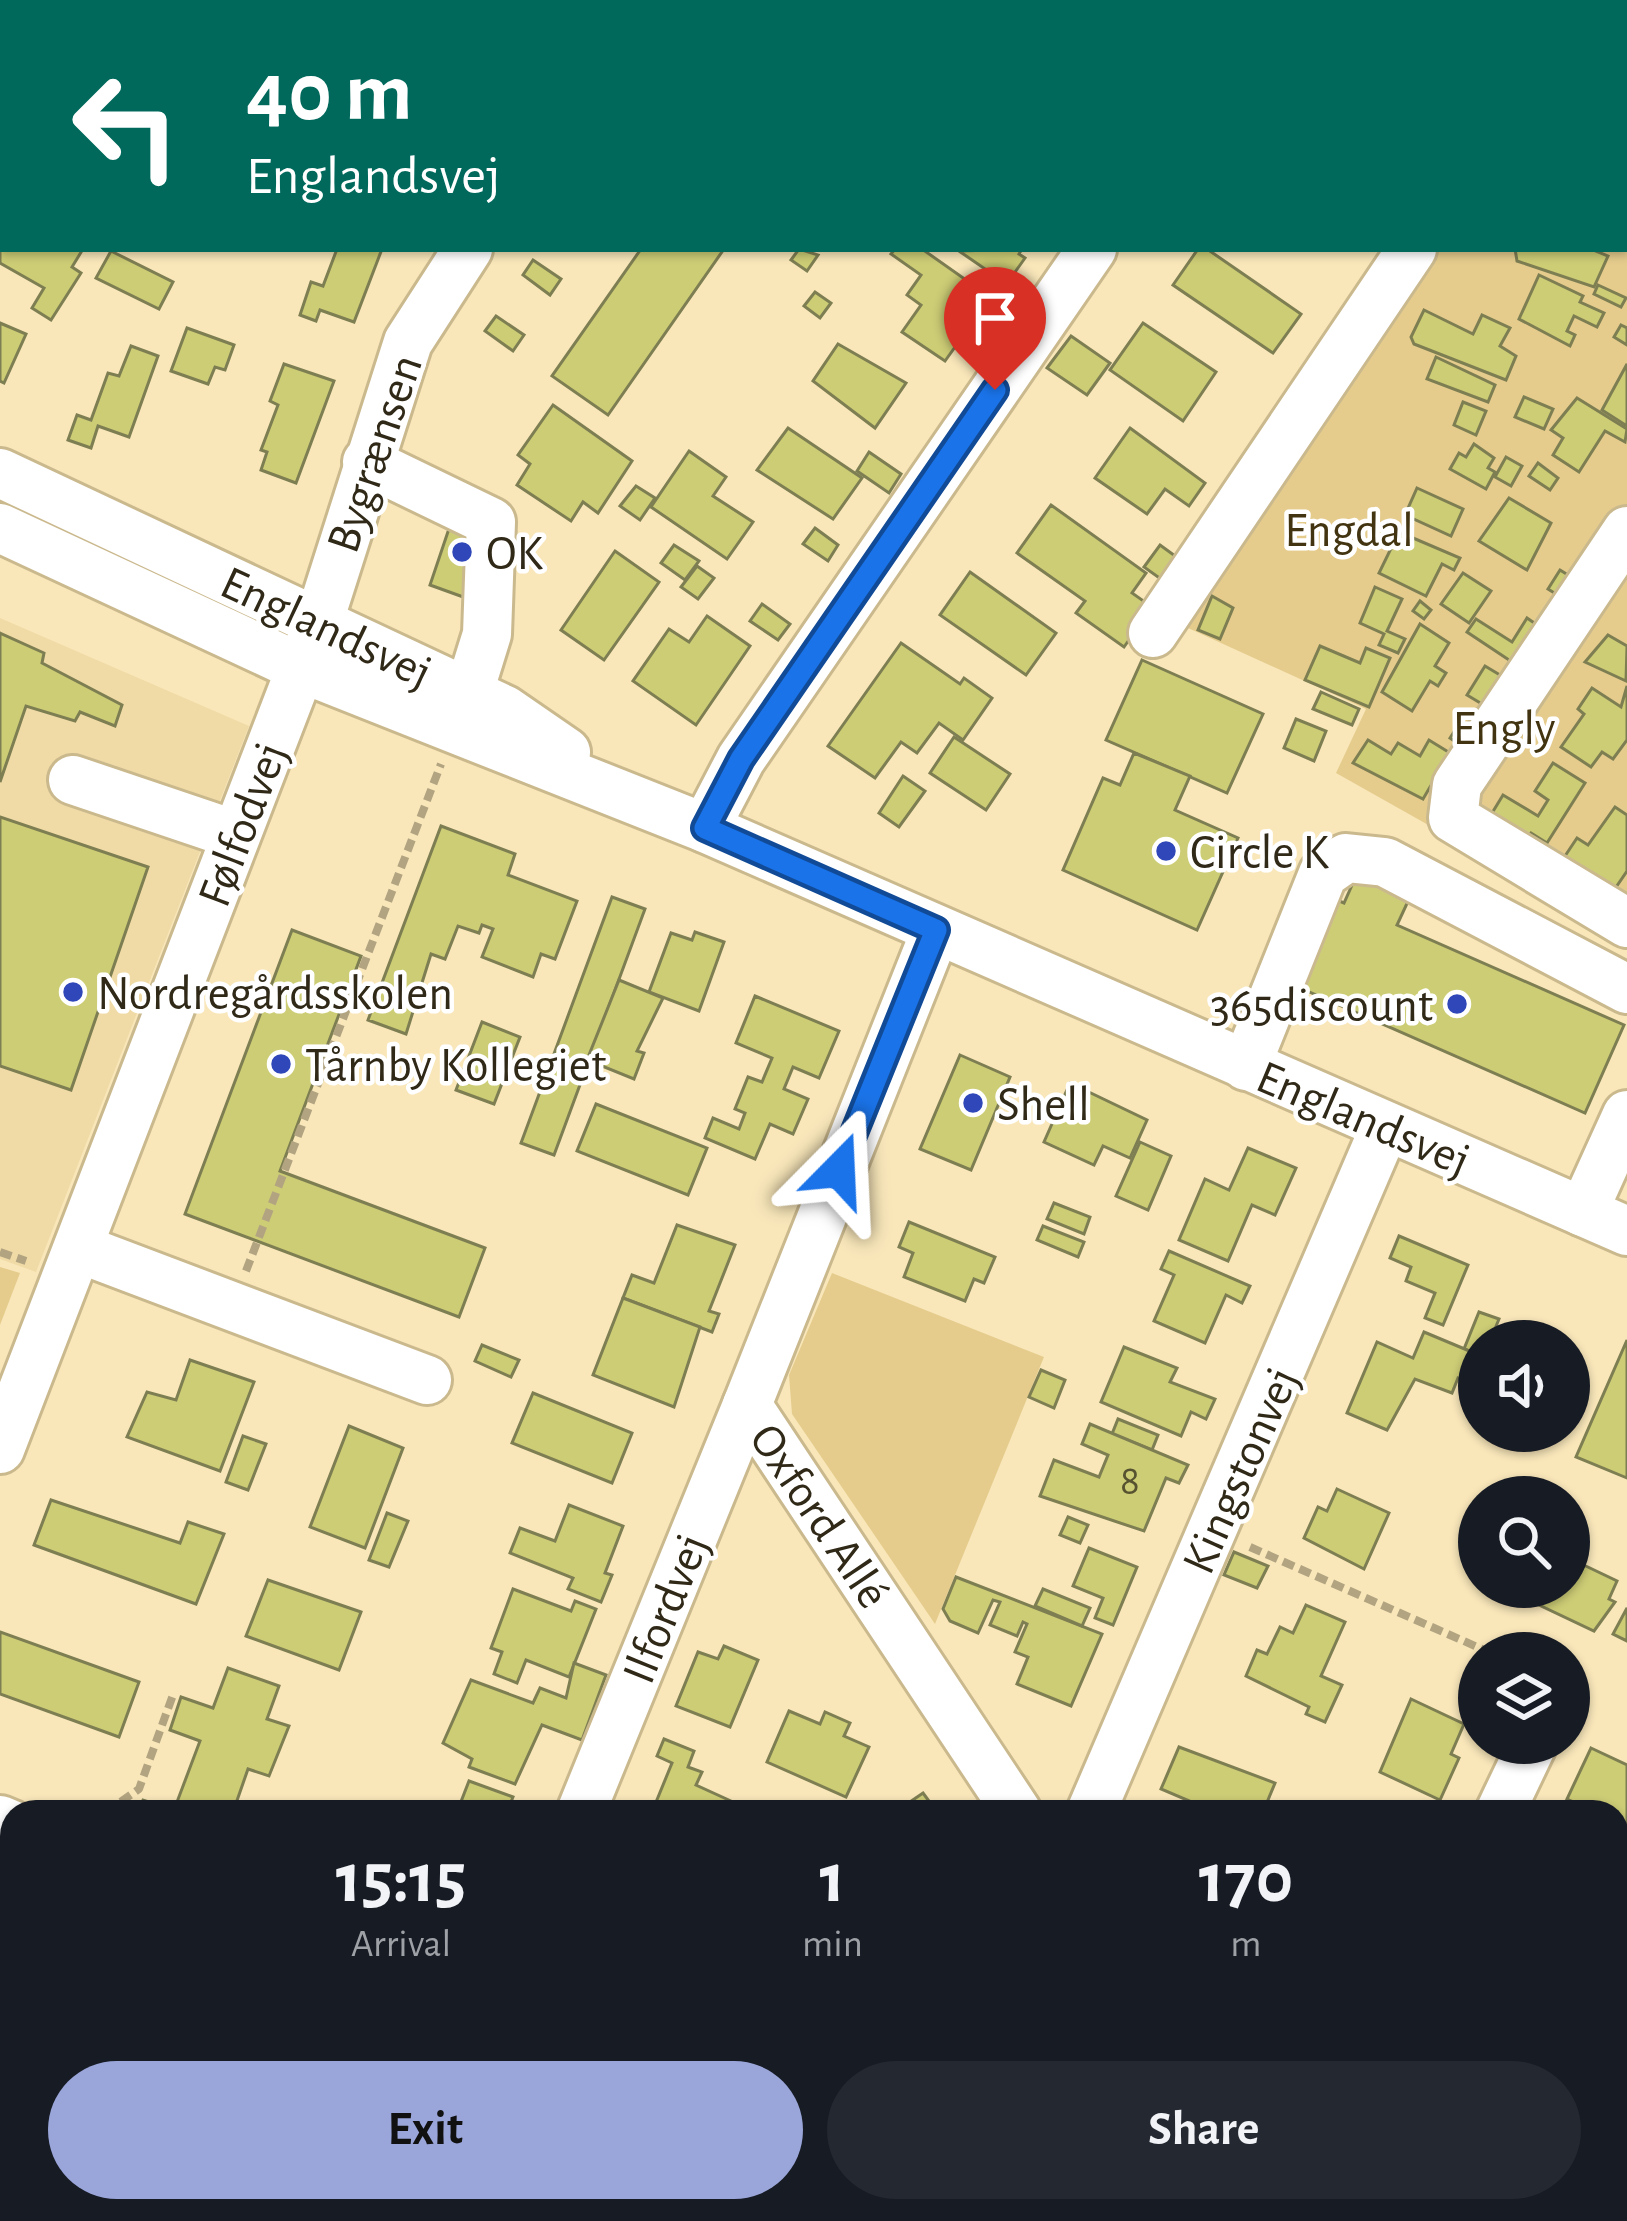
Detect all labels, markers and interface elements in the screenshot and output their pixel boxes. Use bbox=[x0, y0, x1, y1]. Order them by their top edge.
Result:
icon: left bbox=[48, 48, 204, 204]
text: 40 m bbox=[246, 52, 413, 136]
text: Englandsvej bbox=[246, 150, 501, 204]
pin bbox=[944, 267, 1046, 390]
icon: arrive bbox=[962, 285, 1028, 351]
street label: Bygrænsen bbox=[320, 349, 432, 559]
park label: Engdal bbox=[1284, 508, 1414, 556]
place label: OK bbox=[486, 531, 543, 579]
marker: OK bbox=[449, 539, 475, 565]
street label: Englandsvej bbox=[213, 559, 438, 698]
park label: Engly bbox=[1452, 706, 1556, 754]
street label: Følfodvej bbox=[191, 737, 297, 914]
place label: Circle K bbox=[1190, 830, 1329, 878]
marker: Circle K bbox=[1153, 838, 1179, 864]
place label: Nordregårdsskolen bbox=[97, 971, 453, 1019]
marker: Nordregårdsskolen bbox=[60, 979, 86, 1005]
place label: 365discount bbox=[1210, 983, 1433, 1031]
marker: 365discount bbox=[1444, 991, 1470, 1017]
place label: Tårnby Kollegiet bbox=[305, 1043, 606, 1091]
marker: Tårnby Kollegiet bbox=[268, 1051, 294, 1077]
street label: Englandsvej bbox=[1249, 1053, 1476, 1186]
place label: Shell bbox=[997, 1082, 1090, 1130]
marker: Shell bbox=[960, 1090, 986, 1116]
position arrow bbox=[776, 1107, 902, 1233]
map controls bbox=[1458, 1320, 1590, 1764]
button: sound bbox=[1458, 1320, 1590, 1452]
street label: Kingstonvej bbox=[1175, 1361, 1308, 1581]
street label: Oxford Allé bbox=[740, 1416, 897, 1617]
house number: 8 bbox=[1120, 1460, 1140, 1502]
button: search bbox=[1458, 1476, 1590, 1608]
street label: Ilfordvej bbox=[615, 1528, 718, 1691]
button: layers bbox=[1458, 1632, 1590, 1764]
text: 15:15 bbox=[336, 1843, 466, 1915]
text: 1 bbox=[820, 1843, 845, 1915]
text: 170 bbox=[1199, 1843, 1293, 1915]
text: Arrival bbox=[351, 1925, 451, 1964]
text: min bbox=[802, 1925, 863, 1964]
text: m bbox=[1230, 1925, 1262, 1964]
button: Exit bbox=[48, 2061, 803, 2199]
button: Share bbox=[827, 2061, 1581, 2199]

